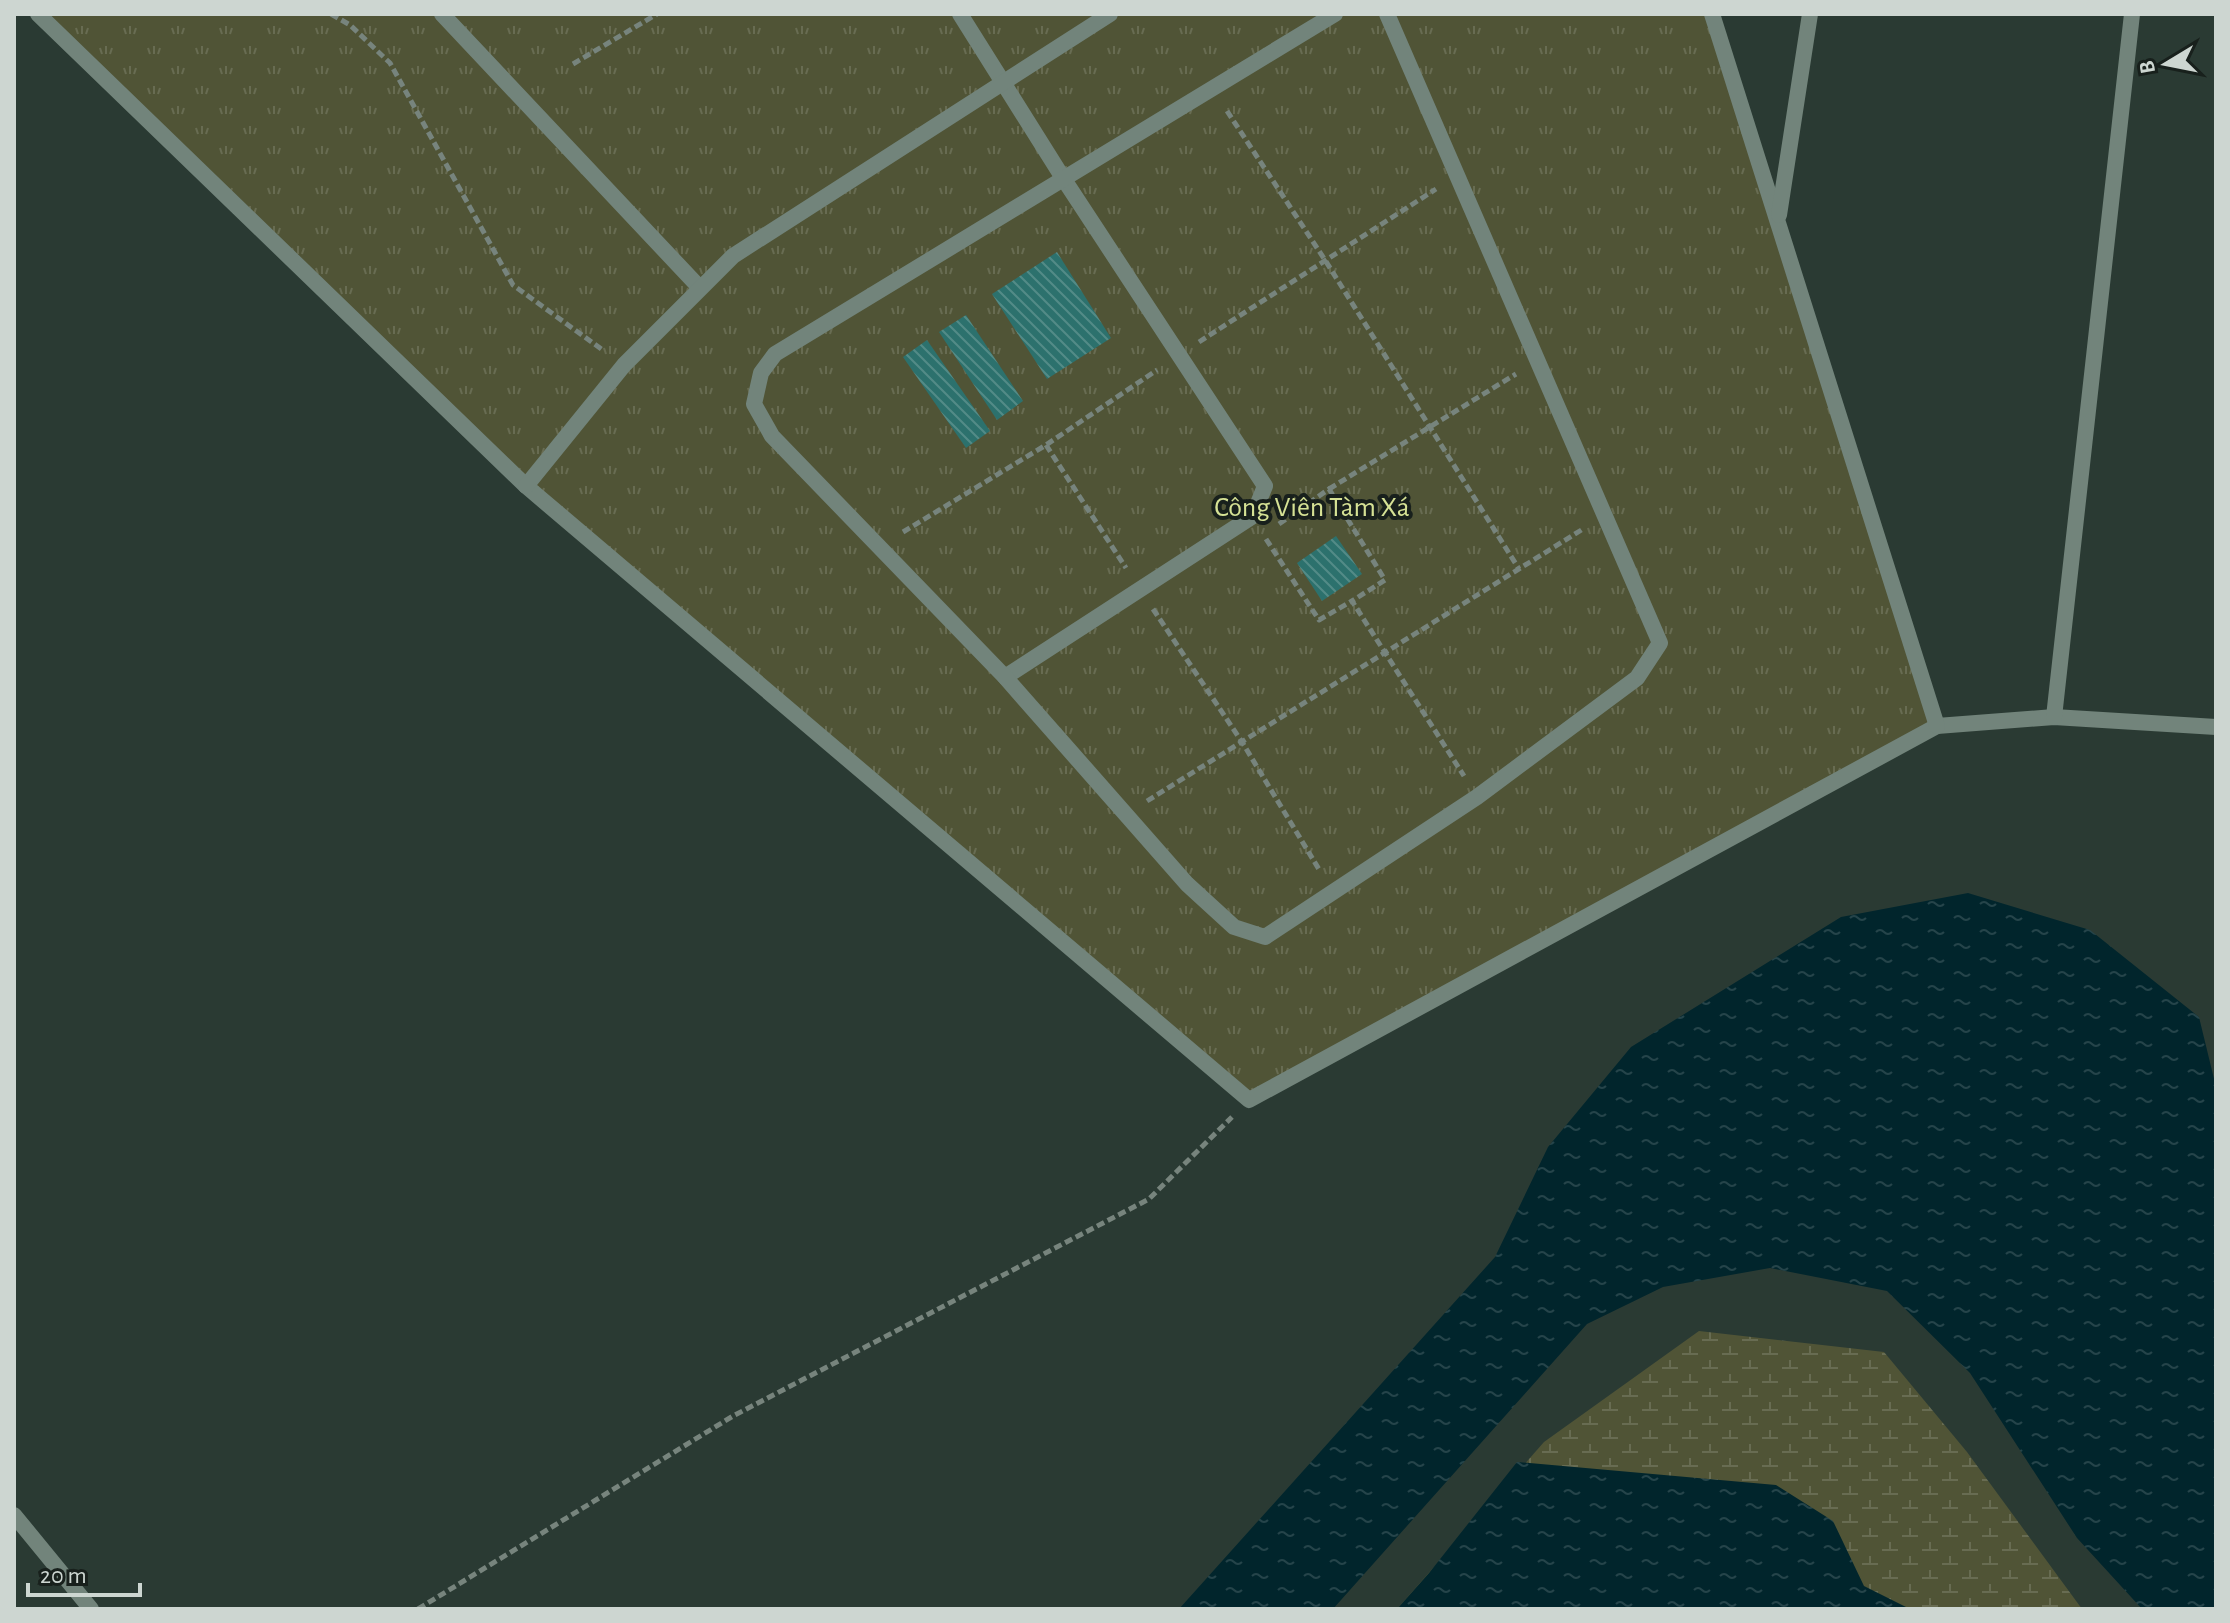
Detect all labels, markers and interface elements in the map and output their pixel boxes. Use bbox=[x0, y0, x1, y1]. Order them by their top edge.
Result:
north arrow bbox=[2126, 24, 2206, 104]
text: B bbox=[2135, 59, 2159, 75]
park label: Công Viên Tàm Xá bbox=[1214, 494, 1410, 522]
scale bar bbox=[28, 1547, 140, 1597]
text: 20 m bbox=[40, 1564, 87, 1588]

